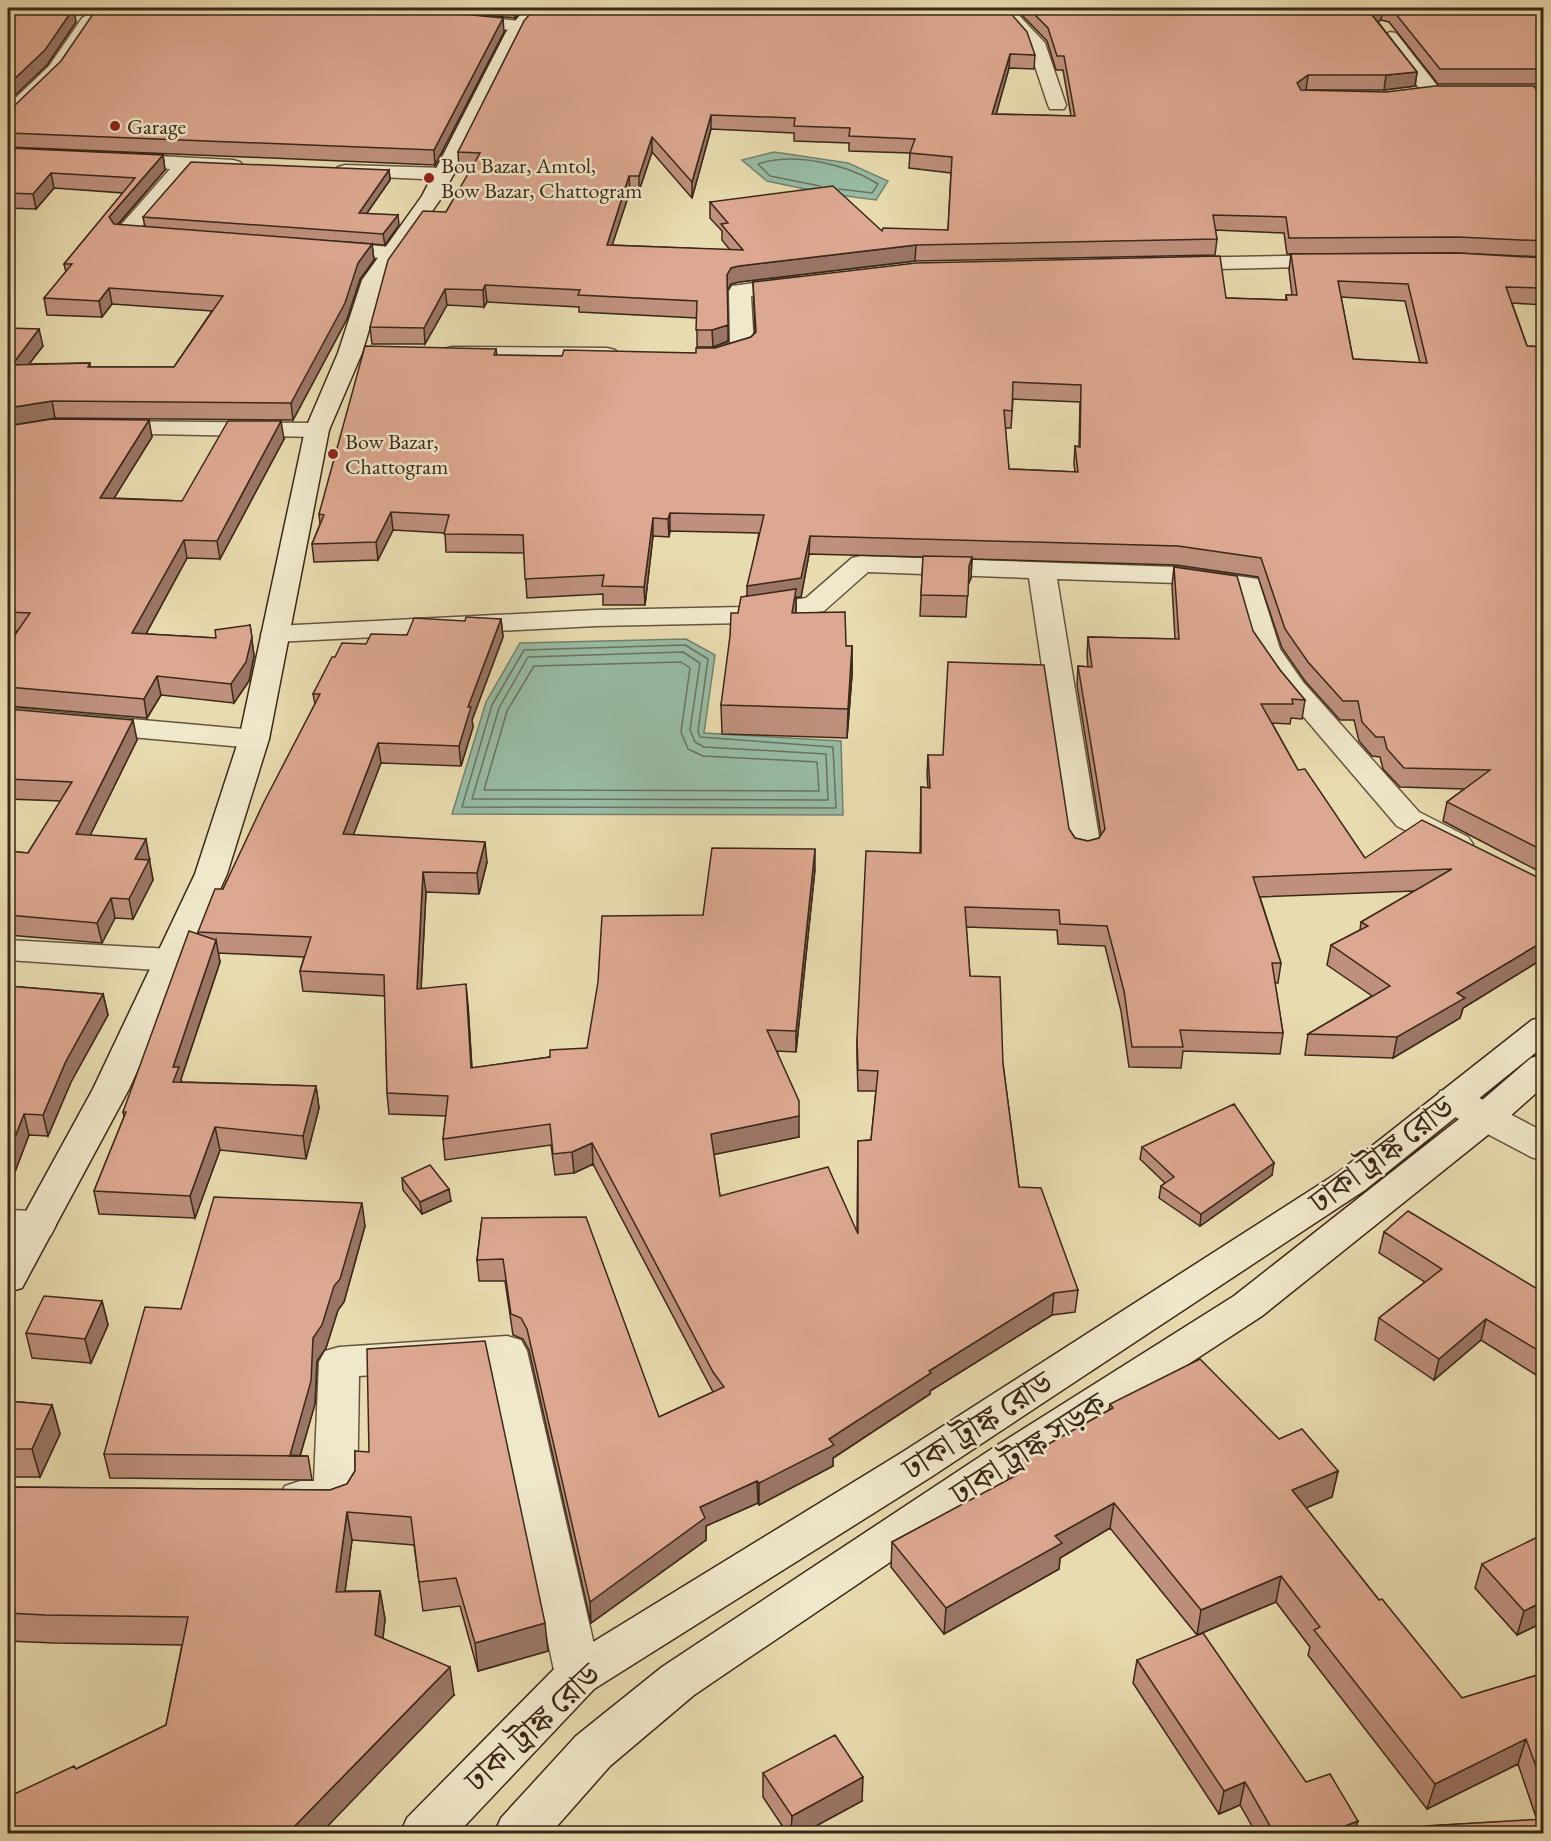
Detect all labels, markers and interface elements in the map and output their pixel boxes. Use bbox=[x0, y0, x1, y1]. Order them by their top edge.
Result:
place label: Garage bbox=[127, 112, 187, 141]
marker: Garage bbox=[108, 119, 122, 133]
place label: Bou Bazar, Amtol, Bow Bazar, Chattogram bbox=[441, 151, 642, 205]
marker: Bou Bazar, Amtol, Bow Bazar, Chattogram bbox=[422, 171, 436, 185]
place label: Bow Bazar, Chattogram bbox=[345, 427, 448, 481]
marker: Bow Bazar, Chattogram bbox=[326, 447, 340, 461]
street label: ঢাকা ট্রাঙ্ক রোড bbox=[1299, 1085, 1463, 1223]
street label: ঢাকা ট্রাঙ্ক রোড bbox=[893, 1360, 1062, 1490]
street label: ঢাকা ট্রাঙ্ক সড়ক bbox=[941, 1381, 1116, 1515]
street label: ঢাকা ট্রাঙ্ক রোড bbox=[454, 1652, 610, 1802]

